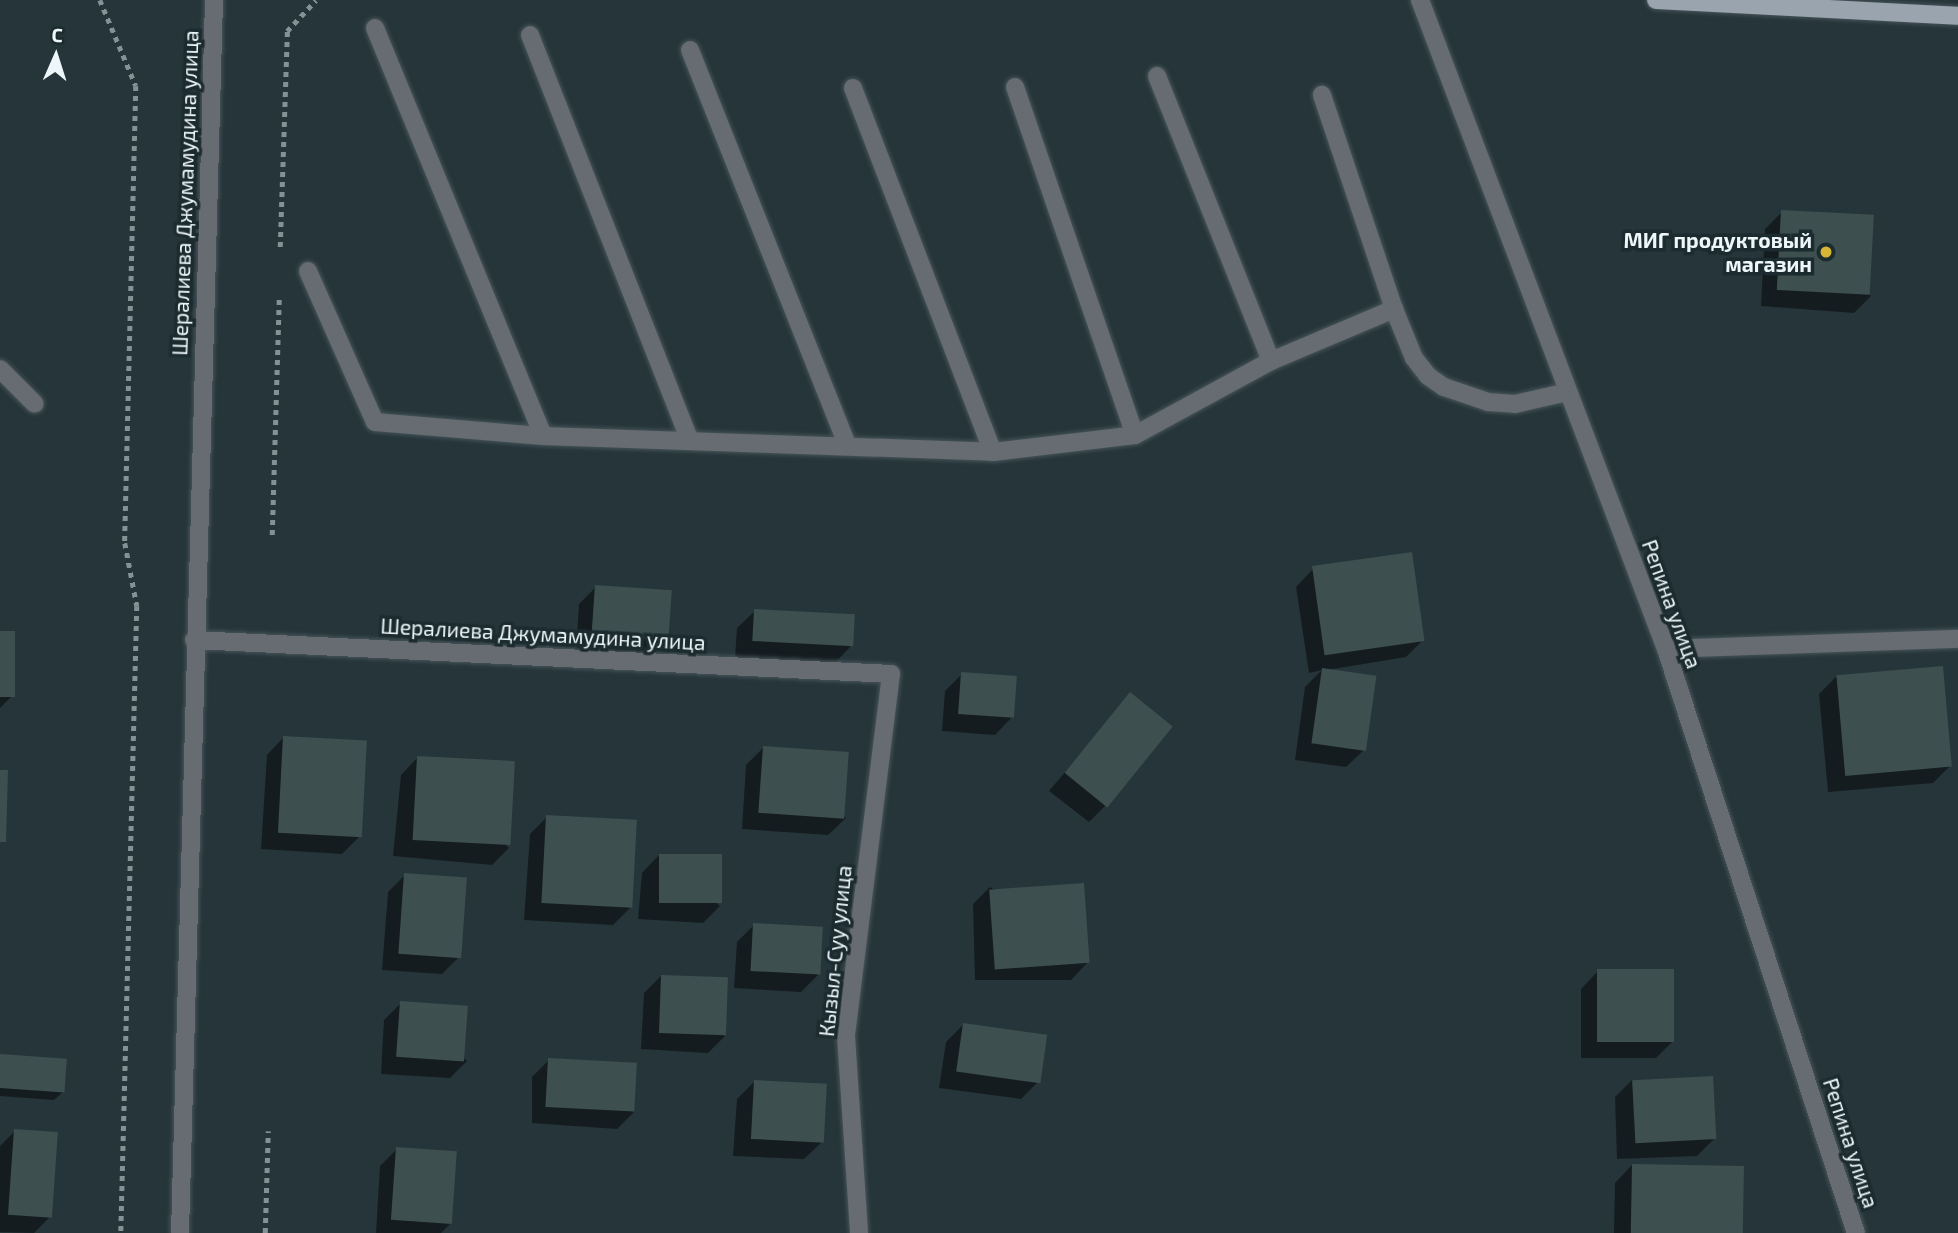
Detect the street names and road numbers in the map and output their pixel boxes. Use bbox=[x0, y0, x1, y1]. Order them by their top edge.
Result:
street label: Шералиева Джумамудина улица bbox=[167, 30, 203, 356]
street label: Репина улица bbox=[1637, 536, 1707, 672]
street label: Шералиева Джумамудина улица bbox=[380, 613, 706, 655]
street label: Кызыл-Суу улица bbox=[813, 864, 857, 1038]
street label: Репина улица bbox=[1818, 1075, 1884, 1211]

